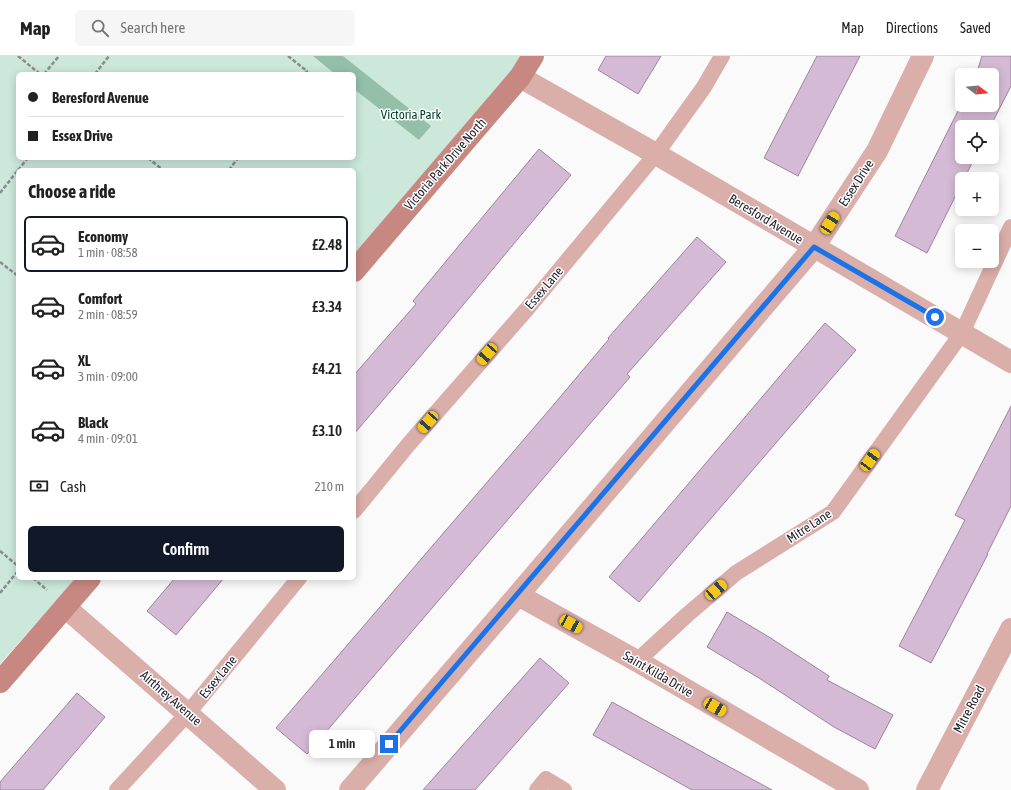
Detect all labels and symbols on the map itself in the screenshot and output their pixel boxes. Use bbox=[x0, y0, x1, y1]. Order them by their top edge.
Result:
north arrow bbox=[955, 68, 999, 112]
park label: Victoria Park bbox=[381, 107, 441, 122]
street label: Victoria Park Drive North bbox=[401, 115, 489, 213]
street label: Essex Drive bbox=[835, 157, 877, 209]
street label: Beresford Avenue bbox=[726, 191, 806, 247]
car bbox=[818, 210, 842, 236]
street label: Essex Lane bbox=[522, 264, 566, 312]
route start bbox=[926, 308, 944, 326]
car bbox=[475, 341, 499, 367]
car bbox=[416, 409, 440, 435]
car bbox=[858, 447, 882, 473]
street label: Mitre Lane bbox=[784, 506, 834, 546]
car bbox=[703, 578, 729, 602]
car bbox=[558, 613, 584, 635]
street label: Saint Kilda Drive bbox=[620, 648, 696, 700]
street label: Essex Lane bbox=[196, 652, 240, 701]
street label: Airthrey Avenue bbox=[137, 667, 205, 729]
street label: Mitre Road bbox=[950, 683, 988, 735]
car bbox=[702, 696, 728, 718]
callout: 1 min bbox=[309, 730, 375, 758]
route end bbox=[380, 735, 398, 753]

